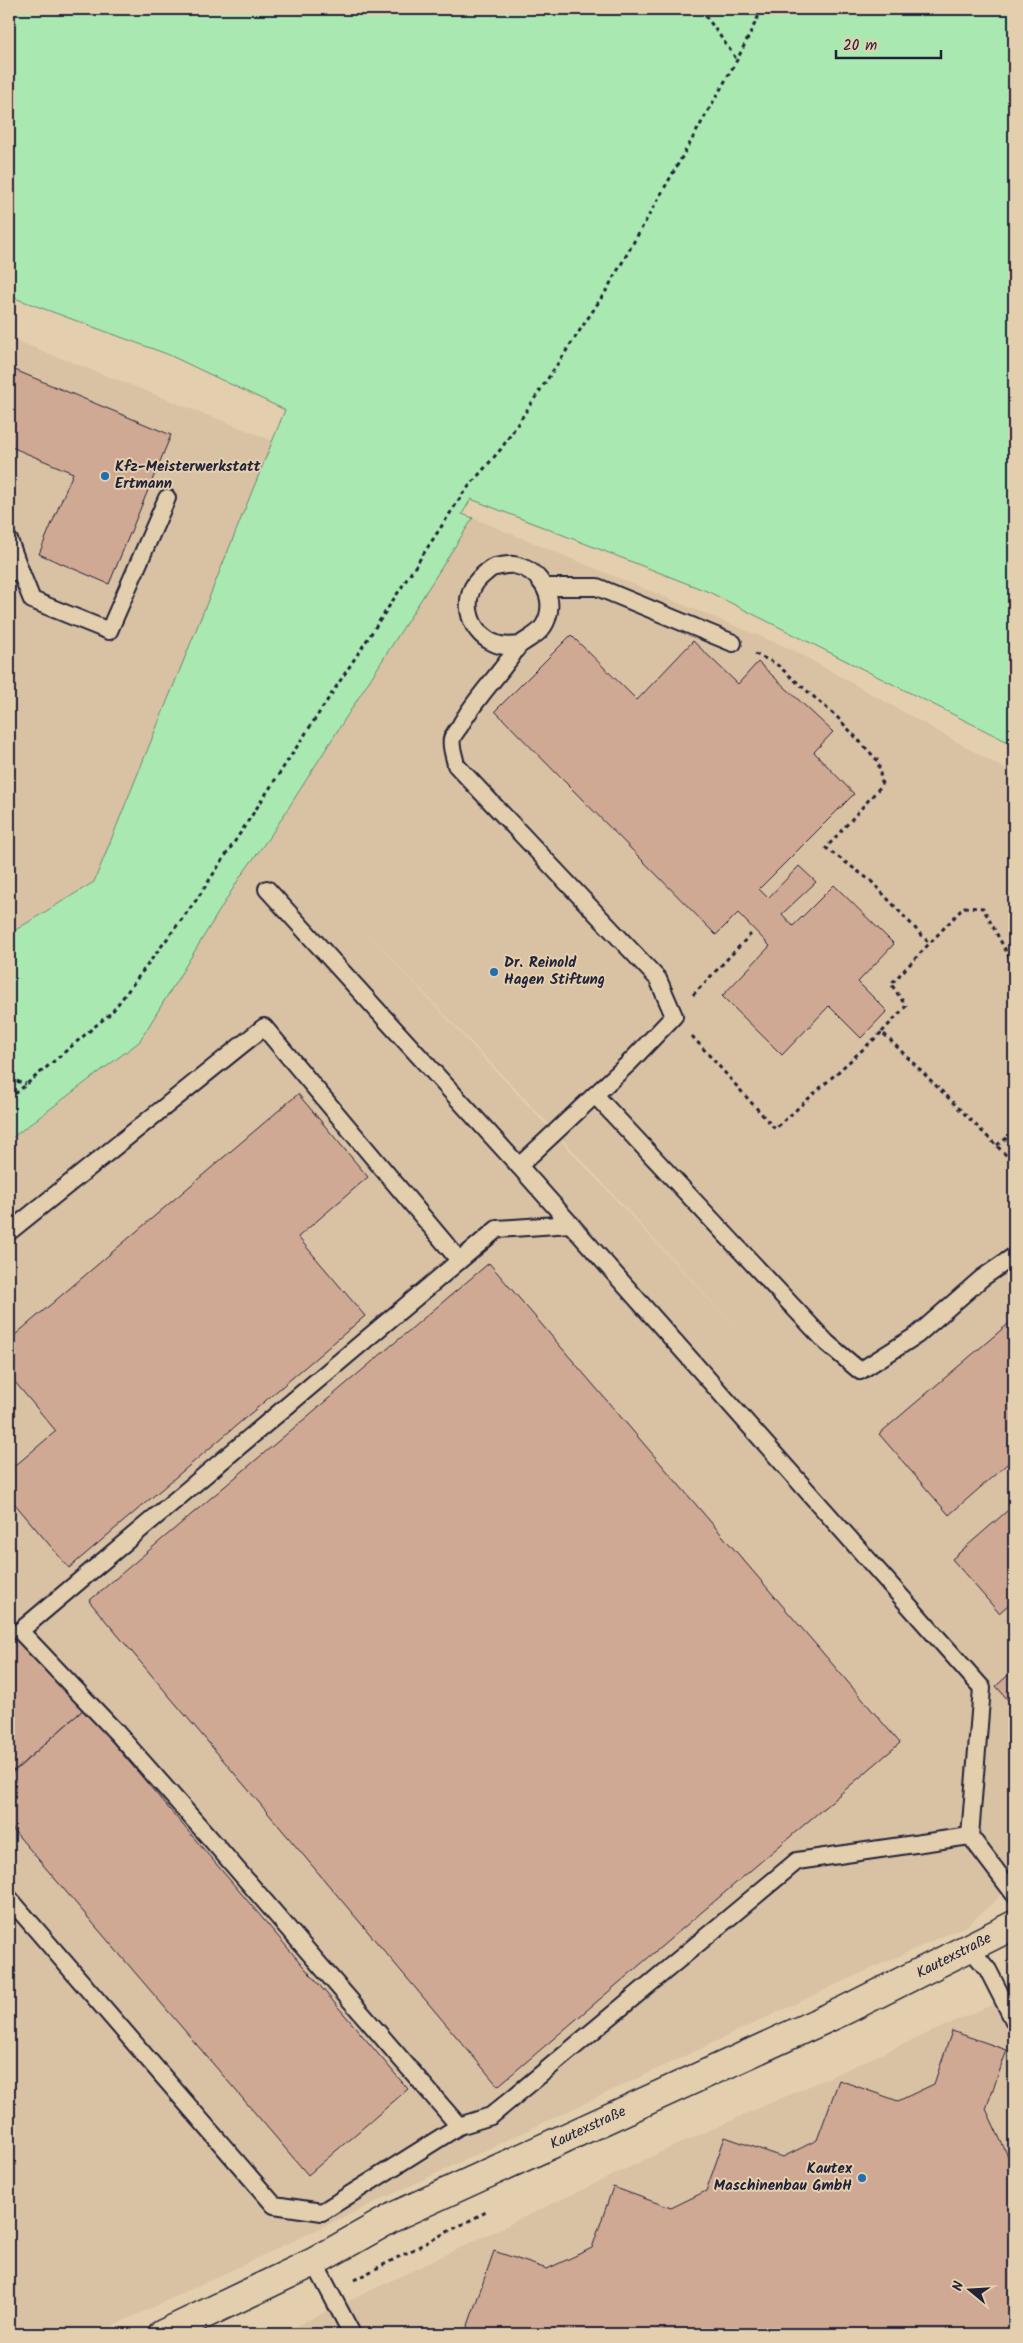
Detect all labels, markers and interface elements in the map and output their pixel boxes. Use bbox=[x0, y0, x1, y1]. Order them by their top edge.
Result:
scale bar bbox=[836, 28, 940, 60]
text: 20 m bbox=[843, 34, 877, 58]
place label: Kfz-Meisterwerkstatt Ertmann bbox=[115, 455, 261, 496]
marker: Kfz-Meisterwerkstatt Ertmann bbox=[99, 470, 111, 482]
place label: Dr. Reinold Hagen Stiftung bbox=[504, 951, 605, 992]
marker: Dr. Reinold Hagen Stiftung bbox=[488, 966, 500, 978]
street label: Kautexstraße bbox=[912, 1927, 996, 1985]
street label: Kautexstraße bbox=[546, 2100, 630, 2156]
place label: Kautex Maschinenbau GmbH bbox=[714, 2157, 853, 2198]
marker: Kautex Maschinenbau GmbH bbox=[856, 2172, 868, 2184]
north arrow bbox=[946, 2266, 996, 2316]
text: N bbox=[947, 2279, 970, 2294]

